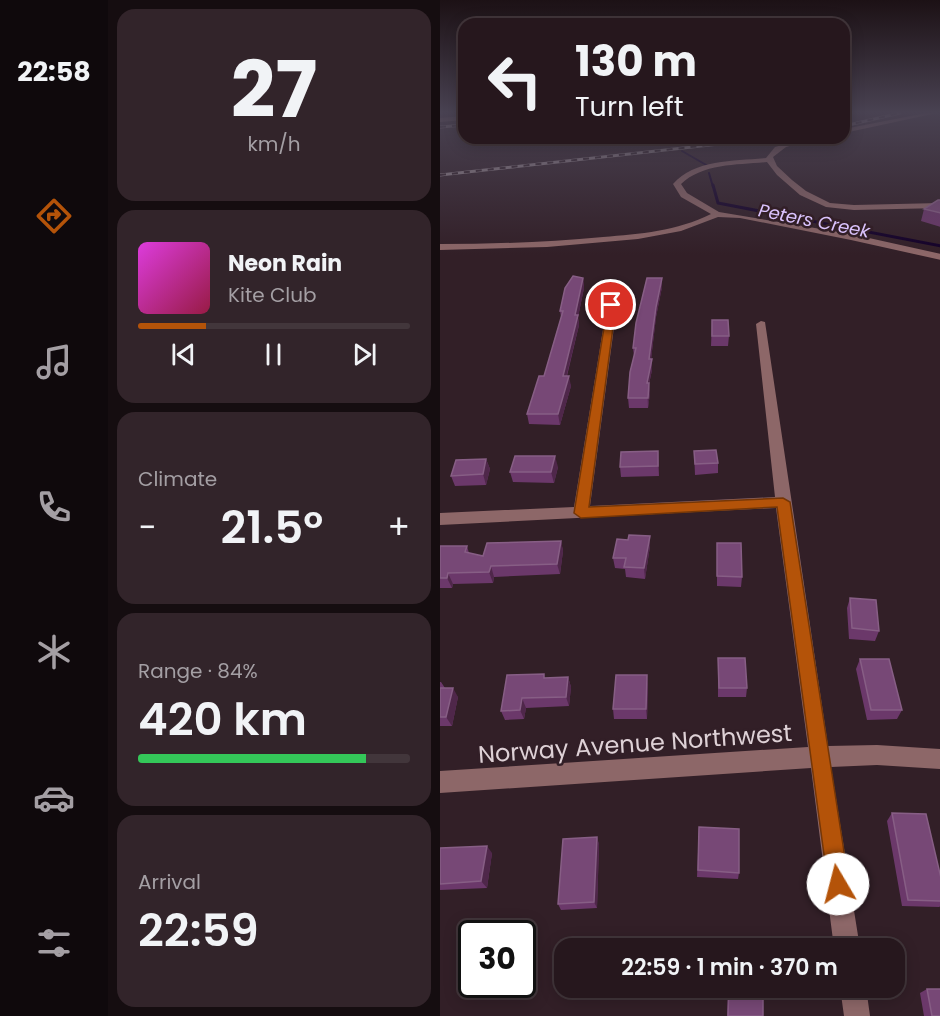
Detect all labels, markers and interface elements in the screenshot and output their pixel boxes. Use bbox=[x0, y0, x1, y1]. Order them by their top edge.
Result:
text: 130 m bbox=[575, 32, 697, 91]
text: 27 bbox=[231, 35, 317, 144]
icon: left bbox=[476, 42, 554, 120]
text: 22:58 bbox=[17, 53, 91, 90]
text: Turn left bbox=[575, 88, 684, 125]
text: km/h bbox=[247, 130, 301, 158]
icon: directions bbox=[33, 195, 75, 237]
water label: Peters Creek bbox=[756, 197, 873, 244]
text: Neon Rain bbox=[228, 248, 342, 279]
pin bbox=[585, 279, 636, 330]
text: Kite Club bbox=[228, 281, 317, 309]
icon: arrive bbox=[594, 288, 627, 321]
icon: previous bbox=[167, 338, 200, 371]
icon: pause bbox=[257, 338, 290, 371]
icon: next bbox=[348, 338, 381, 371]
icon: music bbox=[33, 341, 75, 383]
text: Climate bbox=[138, 465, 217, 493]
icon: phone bbox=[33, 486, 75, 528]
text: 21.5° bbox=[220, 496, 323, 559]
text: − bbox=[138, 504, 156, 551]
text: + bbox=[387, 504, 410, 551]
icon: climate bbox=[33, 631, 75, 673]
text: Range · 84% bbox=[138, 657, 258, 685]
text: 420 km bbox=[138, 688, 307, 751]
street label: Norway Avenue Northwest bbox=[477, 716, 793, 771]
icon: car bbox=[33, 777, 75, 819]
position arrow bbox=[806, 852, 870, 916]
text: Arrival bbox=[138, 868, 201, 896]
text: 22:59 bbox=[138, 899, 259, 962]
speed limit sign: 30 bbox=[458, 920, 536, 998]
icon: filters bbox=[33, 922, 75, 964]
text: 22:59 · 1 min · 370 m bbox=[621, 952, 838, 983]

